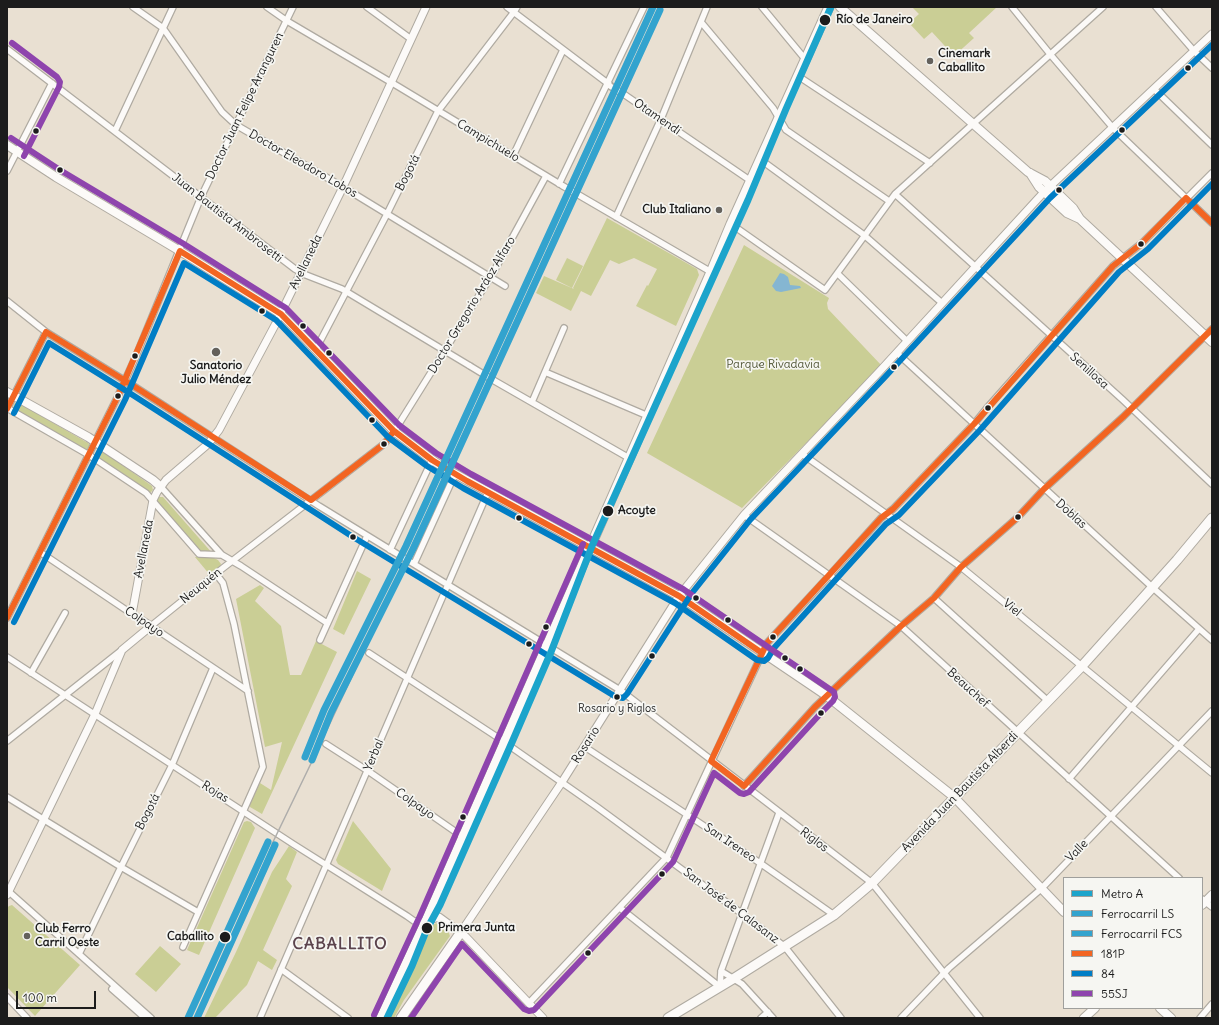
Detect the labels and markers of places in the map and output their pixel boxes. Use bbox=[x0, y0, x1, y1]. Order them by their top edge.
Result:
marker: Río de Janeiro bbox=[818, 13, 832, 27]
place label: Río de Janeiro bbox=[836, 13, 913, 27]
place label: Cinemark Caballito bbox=[938, 47, 990, 75]
marker: Cinemark Caballito bbox=[925, 56, 935, 66]
unlabelled marker bbox=[1183, 63, 1193, 73]
unlabelled marker bbox=[1117, 125, 1127, 135]
unlabelled marker bbox=[31, 126, 41, 136]
unlabelled marker bbox=[55, 165, 65, 175]
unlabelled marker bbox=[1054, 185, 1064, 195]
place label: Club Italiano bbox=[642, 203, 711, 217]
marker: Club Italiano bbox=[714, 205, 724, 215]
unlabelled marker bbox=[1136, 239, 1146, 249]
unlabelled marker bbox=[257, 306, 267, 316]
unlabelled marker bbox=[298, 321, 308, 331]
marker: Sanatorio Julio Méndez bbox=[210, 346, 222, 358]
unlabelled marker bbox=[324, 348, 334, 358]
unlabelled marker bbox=[130, 351, 140, 361]
place label: Sanatorio Julio Méndez bbox=[181, 359, 251, 387]
unlabelled marker bbox=[889, 362, 899, 372]
unlabelled marker bbox=[113, 391, 123, 401]
unlabelled marker bbox=[983, 403, 993, 413]
unlabelled marker bbox=[367, 415, 377, 425]
unlabelled marker bbox=[379, 439, 389, 449]
marker: Acoyte bbox=[601, 504, 615, 518]
place label: Acoyte bbox=[618, 504, 656, 518]
unlabelled marker bbox=[1013, 512, 1023, 522]
unlabelled marker bbox=[514, 513, 524, 523]
unlabelled marker bbox=[348, 532, 358, 542]
unlabelled marker bbox=[691, 593, 701, 603]
unlabelled marker bbox=[723, 615, 733, 625]
unlabelled marker bbox=[541, 622, 551, 632]
unlabelled marker bbox=[768, 632, 778, 642]
unlabelled marker bbox=[524, 639, 534, 649]
unlabelled marker bbox=[647, 651, 657, 661]
unlabelled marker bbox=[780, 653, 790, 663]
unlabelled marker bbox=[795, 664, 805, 674]
marker: Rosario y Riglos bbox=[612, 692, 622, 702]
place label: Rosario y Riglos bbox=[578, 702, 656, 716]
unlabelled marker bbox=[816, 708, 826, 718]
unlabelled marker bbox=[458, 812, 468, 822]
unlabelled marker bbox=[657, 869, 667, 879]
marker: Primera Junta bbox=[420, 921, 434, 935]
place label: Primera Junta bbox=[438, 921, 515, 935]
place label: Club Ferro Carril Oeste bbox=[35, 922, 99, 950]
place label: Caballito bbox=[167, 930, 214, 944]
marker: Caballito bbox=[218, 930, 232, 944]
marker: Club Ferro Carril Oeste bbox=[22, 931, 32, 941]
unlabelled marker bbox=[583, 948, 593, 958]

